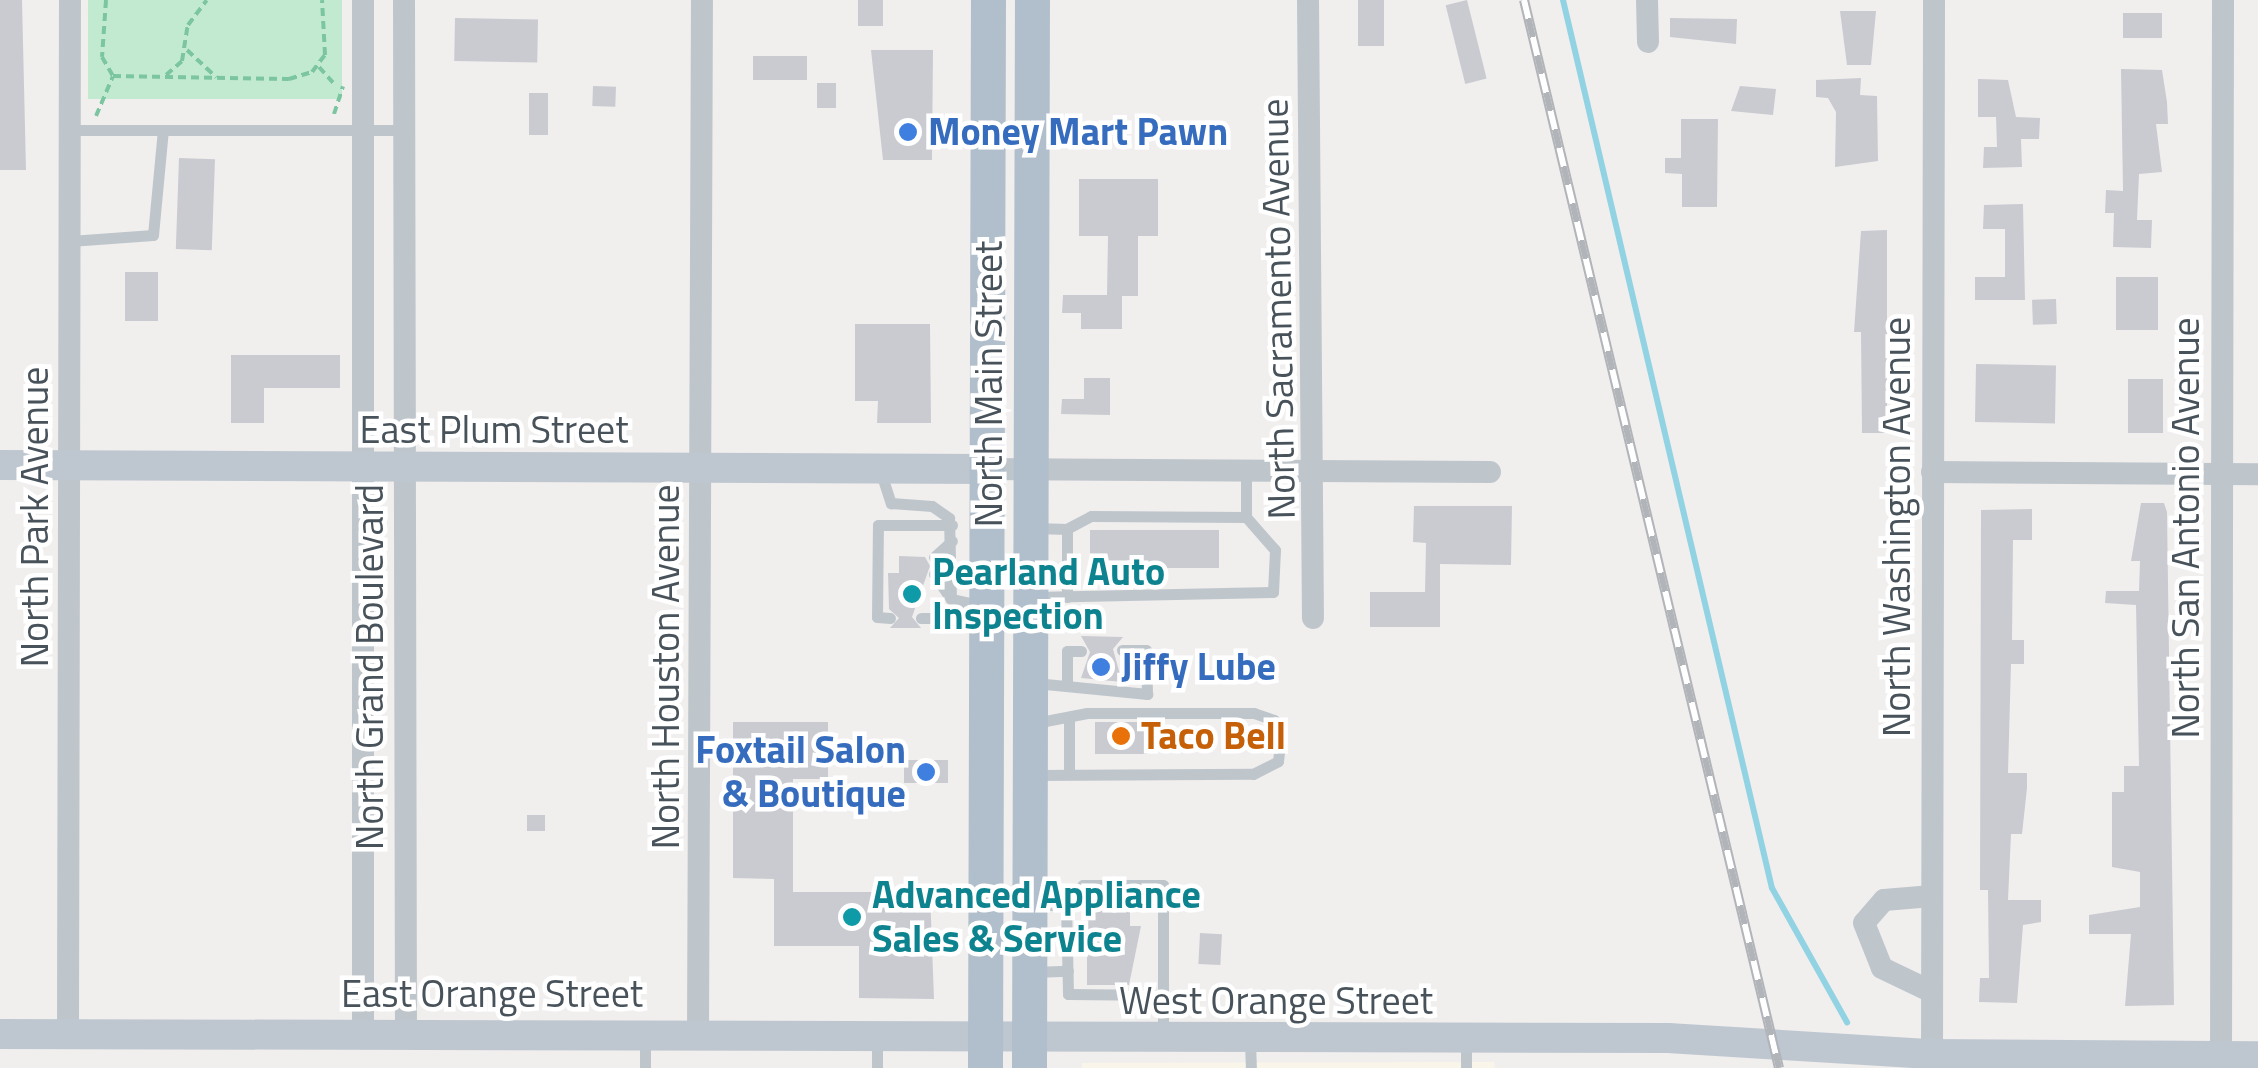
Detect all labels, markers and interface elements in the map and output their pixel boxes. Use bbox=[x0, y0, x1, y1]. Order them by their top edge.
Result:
street label: North Sacramento Avenue bbox=[1252, 98, 1304, 520]
place label: Money Mart Pawn bbox=[928, 109, 1228, 155]
marker: Money Mart Pawn bbox=[897, 121, 919, 143]
street label: North Main Street bbox=[966, 241, 1012, 527]
street label: North Washington Avenue bbox=[1874, 317, 1920, 737]
street label: North San Antonio Avenue bbox=[2163, 317, 2209, 739]
street label: North Park Avenue bbox=[12, 367, 58, 667]
street label: East Plum Street bbox=[359, 407, 629, 453]
street label: North Grand Boulevard bbox=[347, 484, 393, 850]
street label: North Houston Avenue bbox=[643, 484, 689, 850]
place label: Pearland Auto Inspection bbox=[932, 549, 1165, 638]
marker: Pearland Auto Inspection bbox=[901, 583, 923, 605]
place label: Jiffy Lube bbox=[1121, 644, 1276, 690]
marker: Jiffy Lube bbox=[1090, 656, 1112, 678]
place label: Taco Bell bbox=[1141, 713, 1286, 759]
marker: Taco Bell bbox=[1110, 725, 1132, 747]
place label: Foxtail Salon & Boutique bbox=[695, 727, 906, 816]
marker: Foxtail Salon & Boutique bbox=[915, 761, 937, 783]
place label: Advanced Appliance Sales & Service bbox=[872, 872, 1201, 962]
marker: Advanced Appliance Sales & Service bbox=[841, 906, 863, 928]
street label: East Orange Street bbox=[341, 971, 643, 1017]
street label: West Orange Street bbox=[1119, 978, 1433, 1024]

